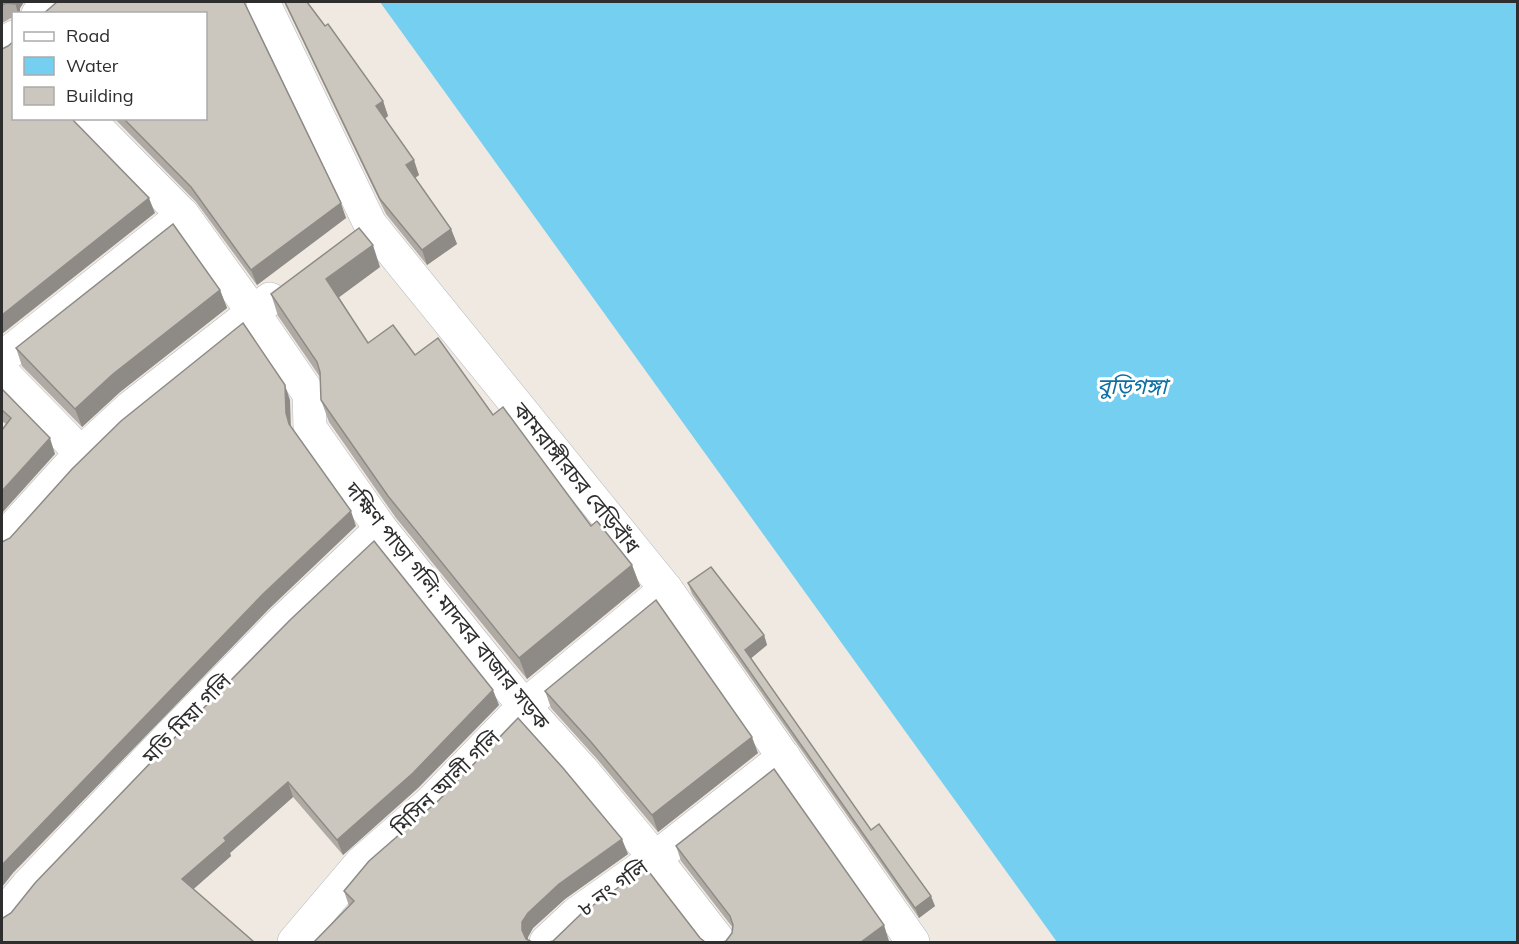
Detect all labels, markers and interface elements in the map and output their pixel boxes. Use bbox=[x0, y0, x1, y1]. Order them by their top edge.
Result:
legend bbox=[12, 12, 207, 120]
text: Road bbox=[66, 24, 110, 47]
text: Water bbox=[66, 54, 119, 77]
text: Building bbox=[66, 84, 134, 107]
water label: বুড়িগঙ্গা bbox=[1097, 372, 1171, 400]
street label: কামরাঙ্গীরচর বেড়িবাঁধ bbox=[507, 396, 646, 558]
street label: দক্ষিণ পাড়া গলি; মাদবর বাজার সড়ক bbox=[339, 476, 556, 735]
street label: মতি মিয়া গলি bbox=[136, 667, 236, 770]
street label: মিসিন আলী গলি bbox=[385, 724, 505, 841]
street label: ৮ নং গলি bbox=[573, 853, 653, 921]

